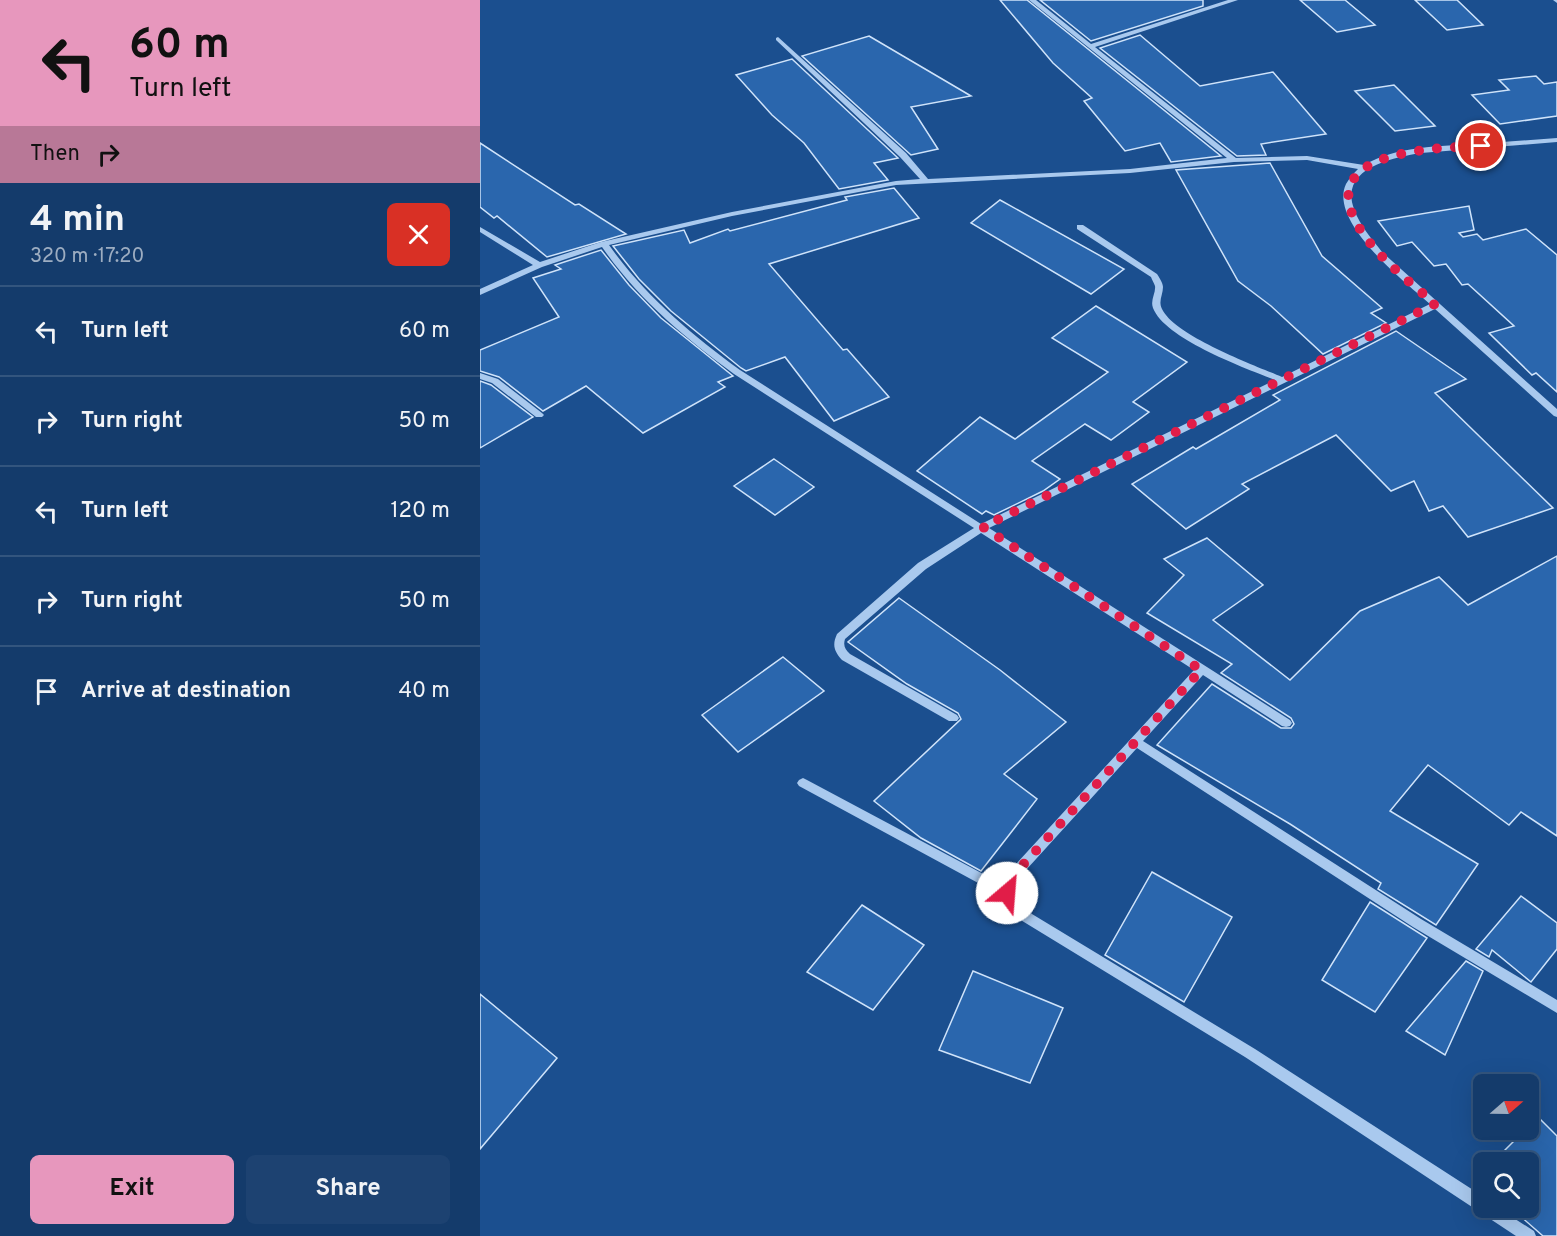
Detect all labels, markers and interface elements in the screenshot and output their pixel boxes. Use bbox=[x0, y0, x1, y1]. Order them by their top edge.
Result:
text: 60 m bbox=[129, 20, 230, 73]
icon: left bbox=[30, 24, 108, 102]
text: Turn left bbox=[129, 72, 231, 106]
pin bbox=[1455, 120, 1506, 171]
icon: arrive bbox=[1464, 129, 1497, 162]
icon: right bbox=[92, 138, 125, 171]
text: Then bbox=[30, 141, 80, 168]
text: 4 min bbox=[30, 198, 125, 244]
button: close bbox=[387, 203, 450, 266]
text: 320 m · 17:20 bbox=[30, 244, 144, 270]
icon: left bbox=[30, 315, 63, 348]
text: Turn left bbox=[81, 318, 169, 345]
text: 60 m bbox=[399, 318, 450, 345]
icon: right bbox=[30, 405, 63, 438]
text: Turn right bbox=[81, 408, 183, 435]
text: 50 m bbox=[398, 408, 450, 435]
icon: left bbox=[30, 495, 63, 528]
text: Turn left bbox=[81, 498, 169, 525]
text: 120 m bbox=[390, 498, 450, 525]
icon: right bbox=[30, 585, 63, 618]
text: Turn right bbox=[81, 588, 183, 615]
text: 50 m bbox=[398, 588, 450, 615]
icon: arrive bbox=[30, 675, 63, 708]
text: Arrive at destination bbox=[81, 678, 291, 705]
text: 40 m bbox=[398, 678, 450, 705]
position arrow bbox=[975, 861, 1039, 925]
north arrow bbox=[1473, 1074, 1539, 1140]
map controls bbox=[1473, 1074, 1539, 1218]
button: search bbox=[1473, 1152, 1539, 1218]
button: Exit bbox=[30, 1155, 234, 1224]
button: Share bbox=[246, 1155, 450, 1224]

